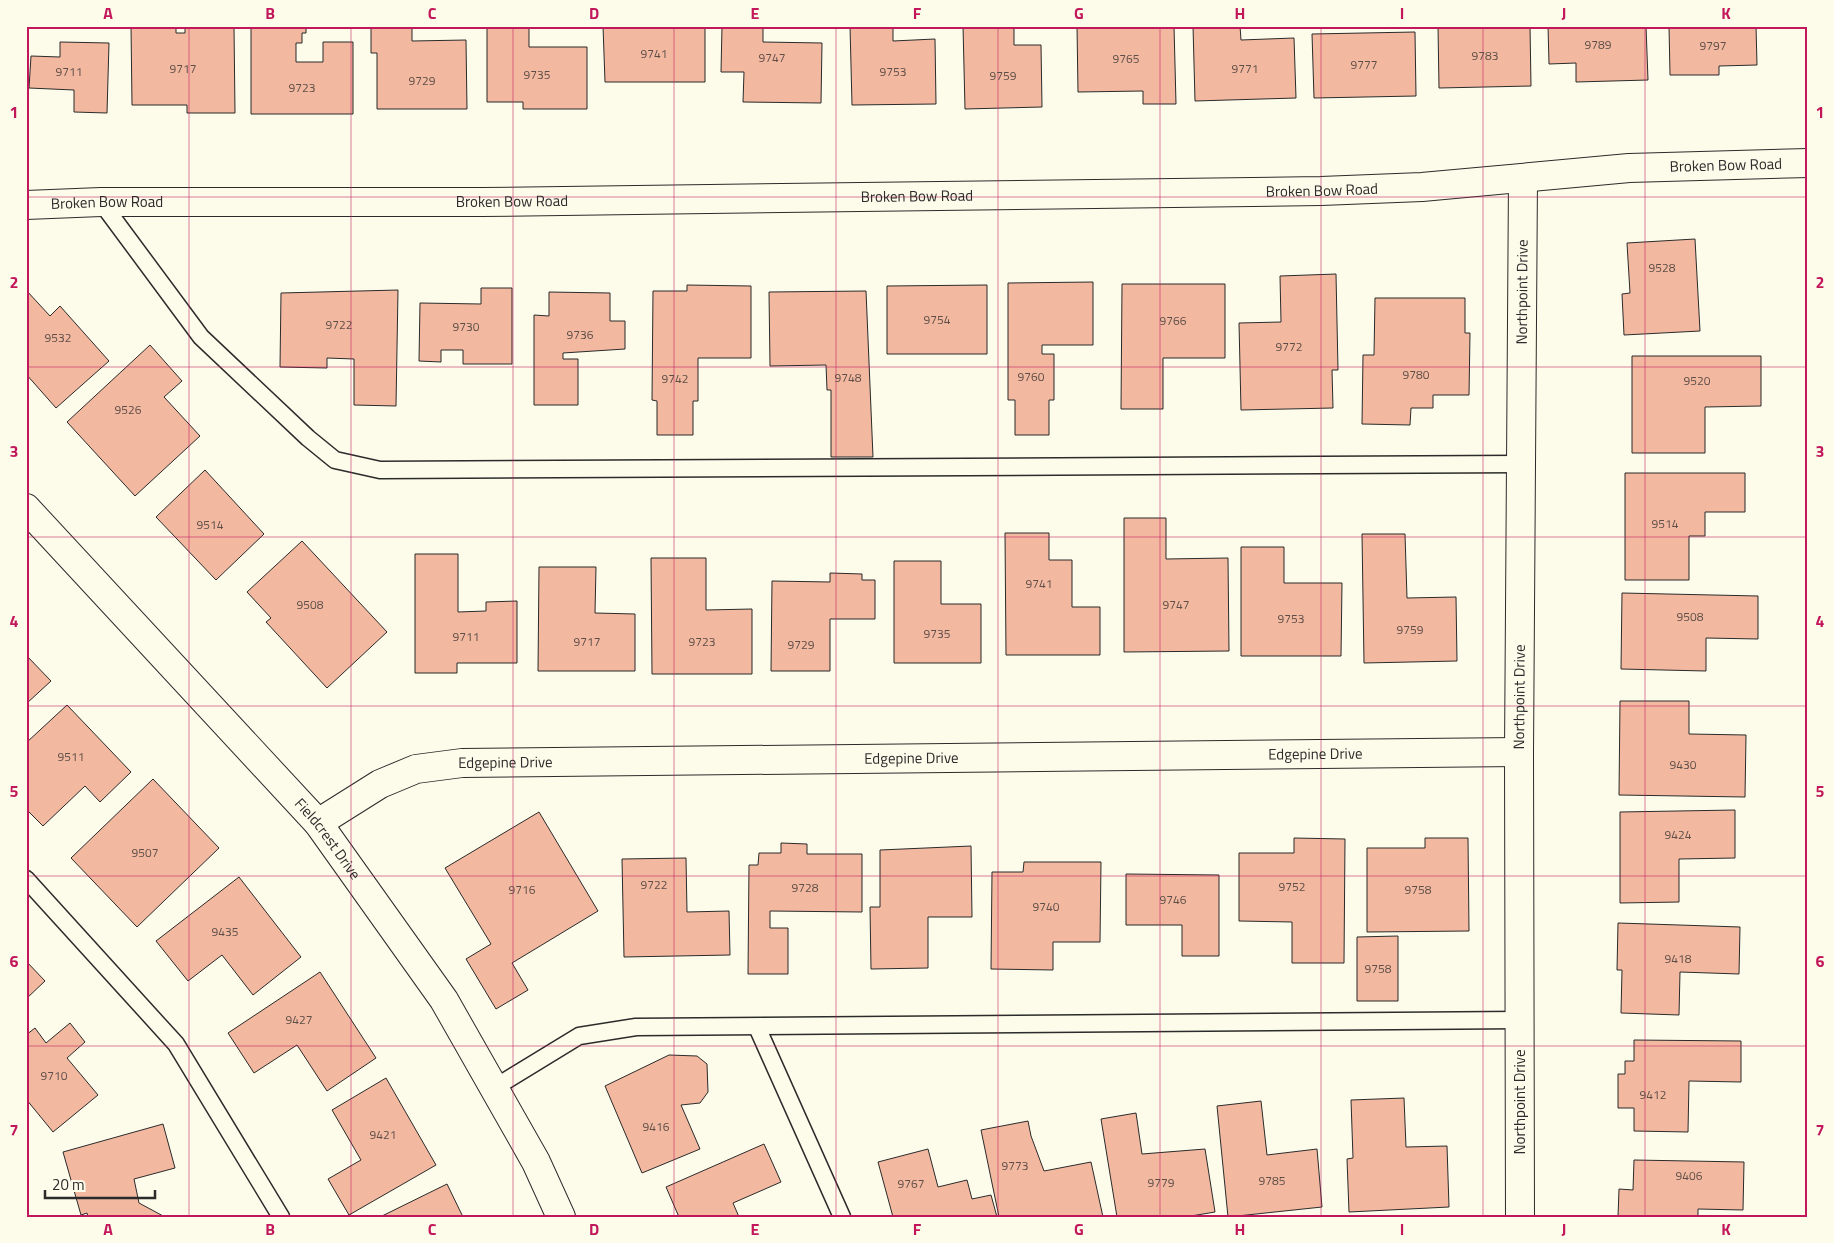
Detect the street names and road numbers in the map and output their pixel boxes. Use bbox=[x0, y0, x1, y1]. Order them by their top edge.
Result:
street label: Broken Bow Road bbox=[1669, 152, 1782, 178]
street label: Broken Bow Road bbox=[1265, 177, 1379, 203]
street label: Broken Bow Road bbox=[860, 184, 973, 208]
street label: Broken Bow Road bbox=[456, 189, 568, 213]
street label: Broken Bow Road bbox=[50, 190, 163, 215]
street label: Northpoint Drive bbox=[1510, 239, 1534, 345]
street label: Northpoint Drive bbox=[1507, 644, 1531, 750]
street label: Edgepine Drive bbox=[1268, 742, 1363, 766]
street label: Edgepine Drive bbox=[864, 746, 959, 770]
street label: Edgepine Drive bbox=[458, 750, 553, 774]
street label: Fieldcrest Drive bbox=[289, 793, 367, 884]
street label: Northpoint Drive bbox=[1508, 1050, 1531, 1155]

